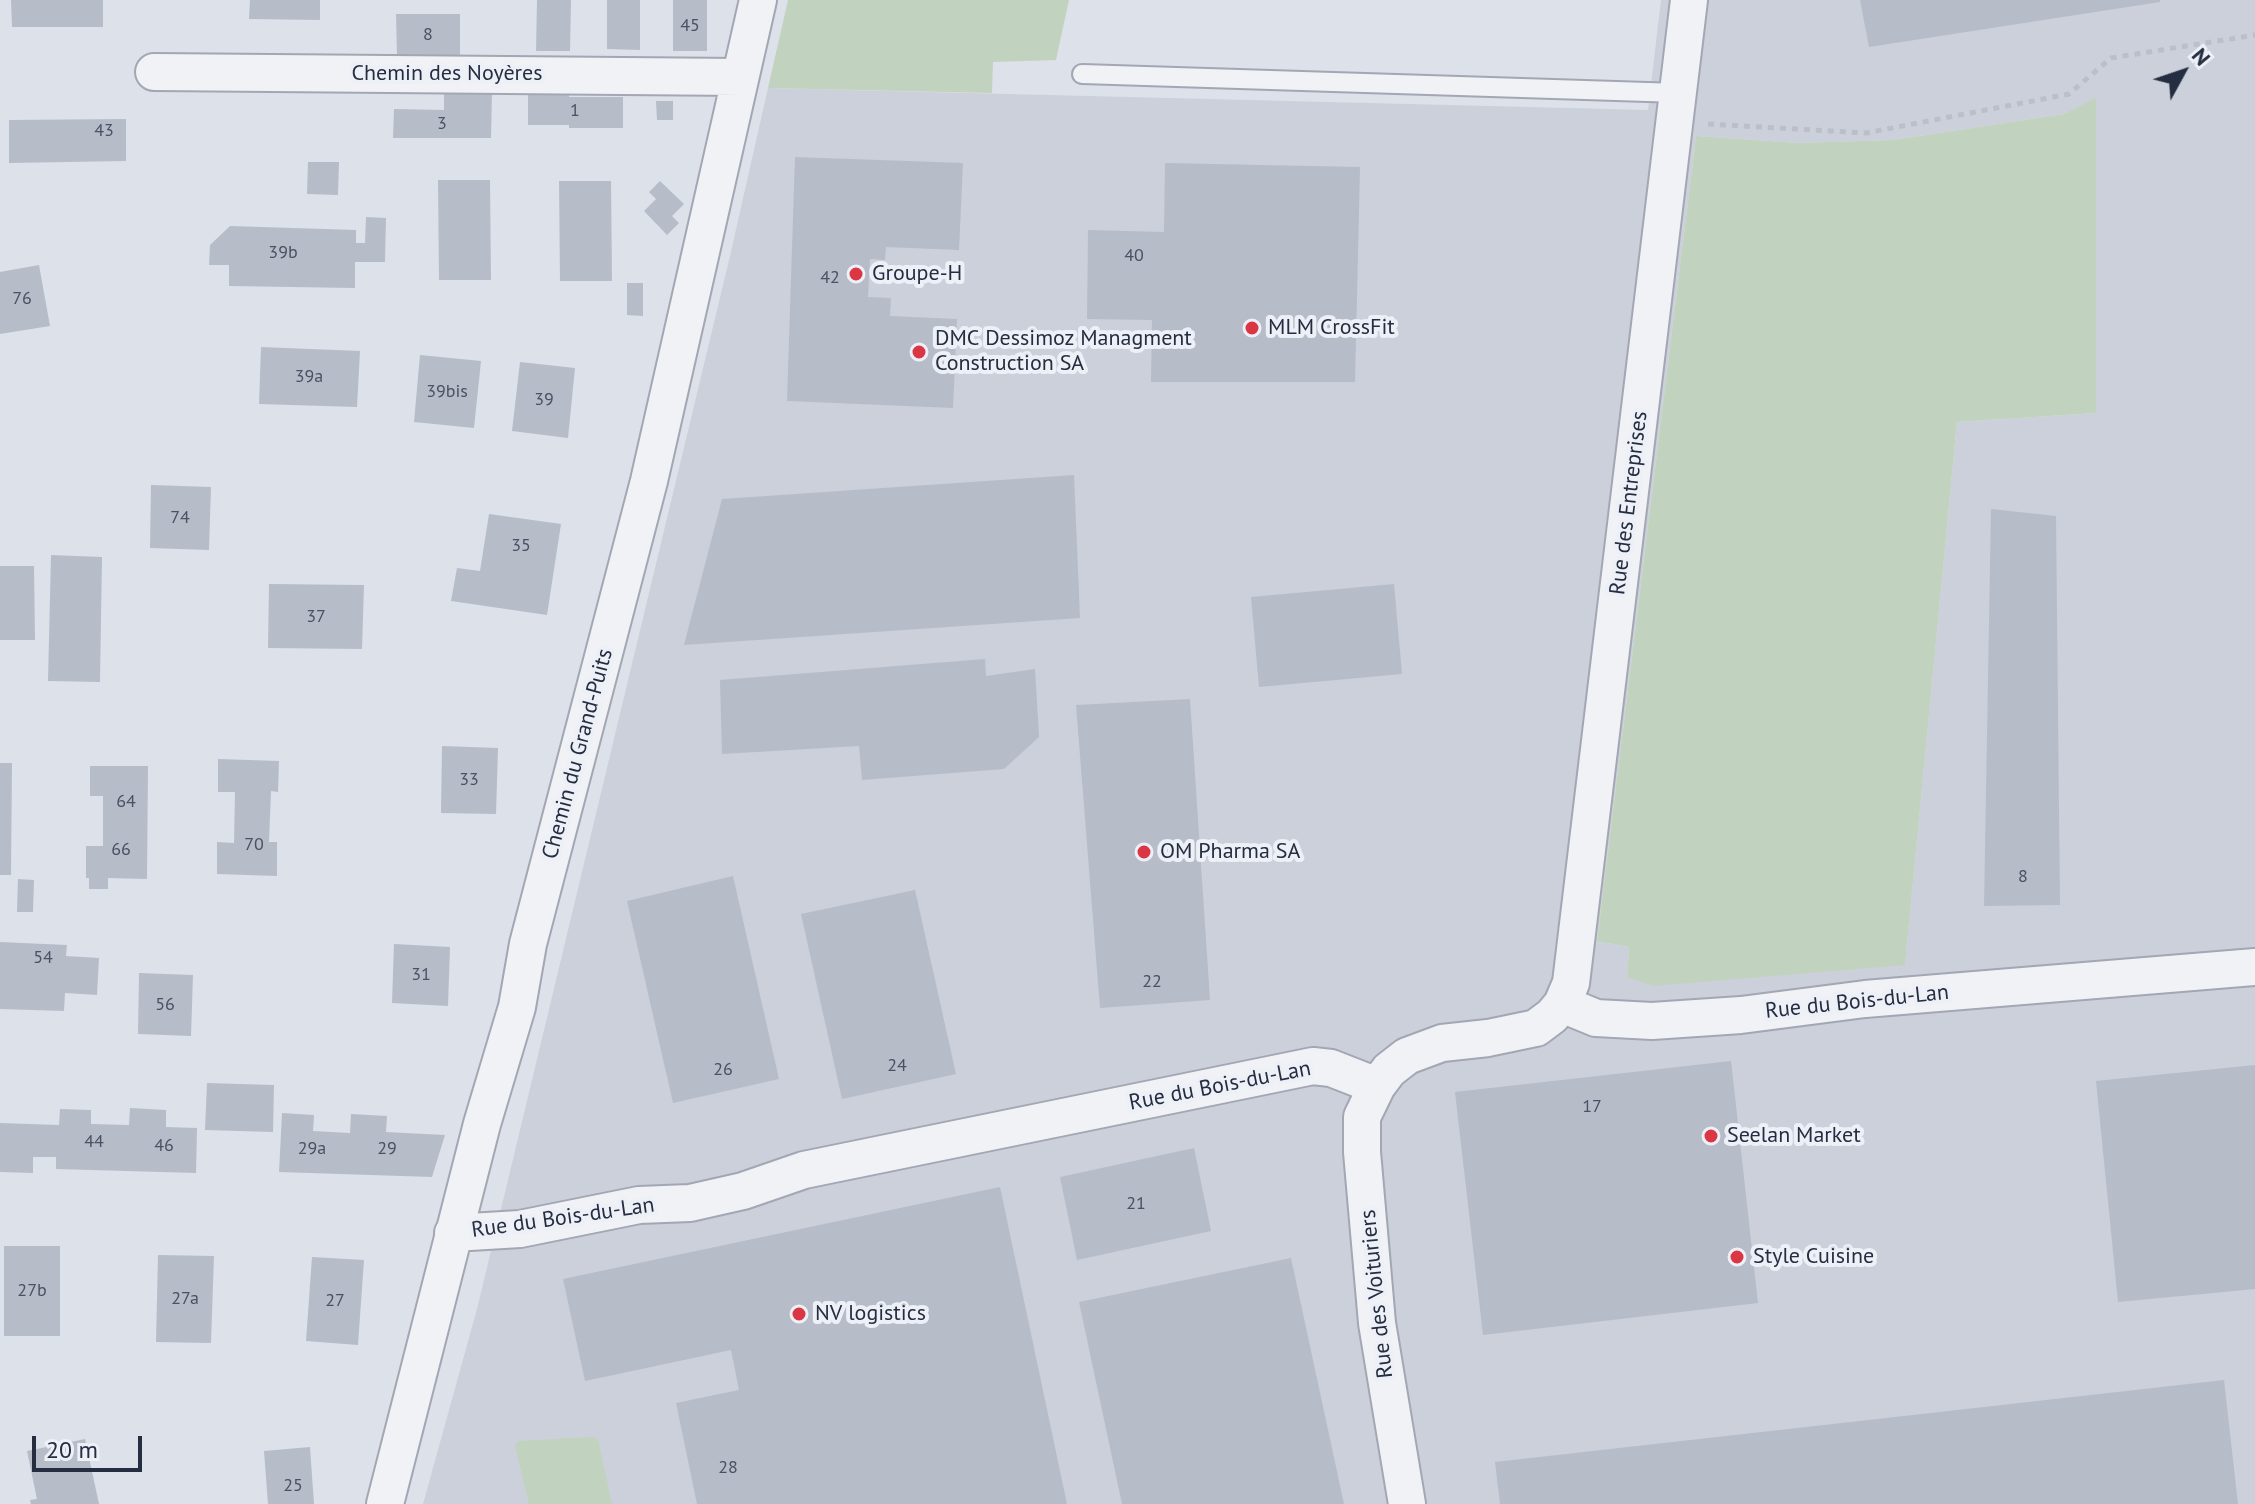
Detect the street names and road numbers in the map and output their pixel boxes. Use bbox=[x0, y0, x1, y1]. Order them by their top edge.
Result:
street label: Chemin des Noyères bbox=[351, 61, 543, 87]
street label: Rue des Entreprises bbox=[1605, 410, 1653, 596]
street label: Chemin du Grand-Puits bbox=[537, 646, 619, 862]
street label: Rue du Bois-du-Lan bbox=[1764, 979, 1950, 1025]
street label: Rue du Bois-du-Lan bbox=[1127, 1055, 1313, 1117]
street label: Rue du Bois-du-Lan bbox=[470, 1192, 656, 1244]
street label: Rue des Voituriers bbox=[1355, 1208, 1399, 1380]

